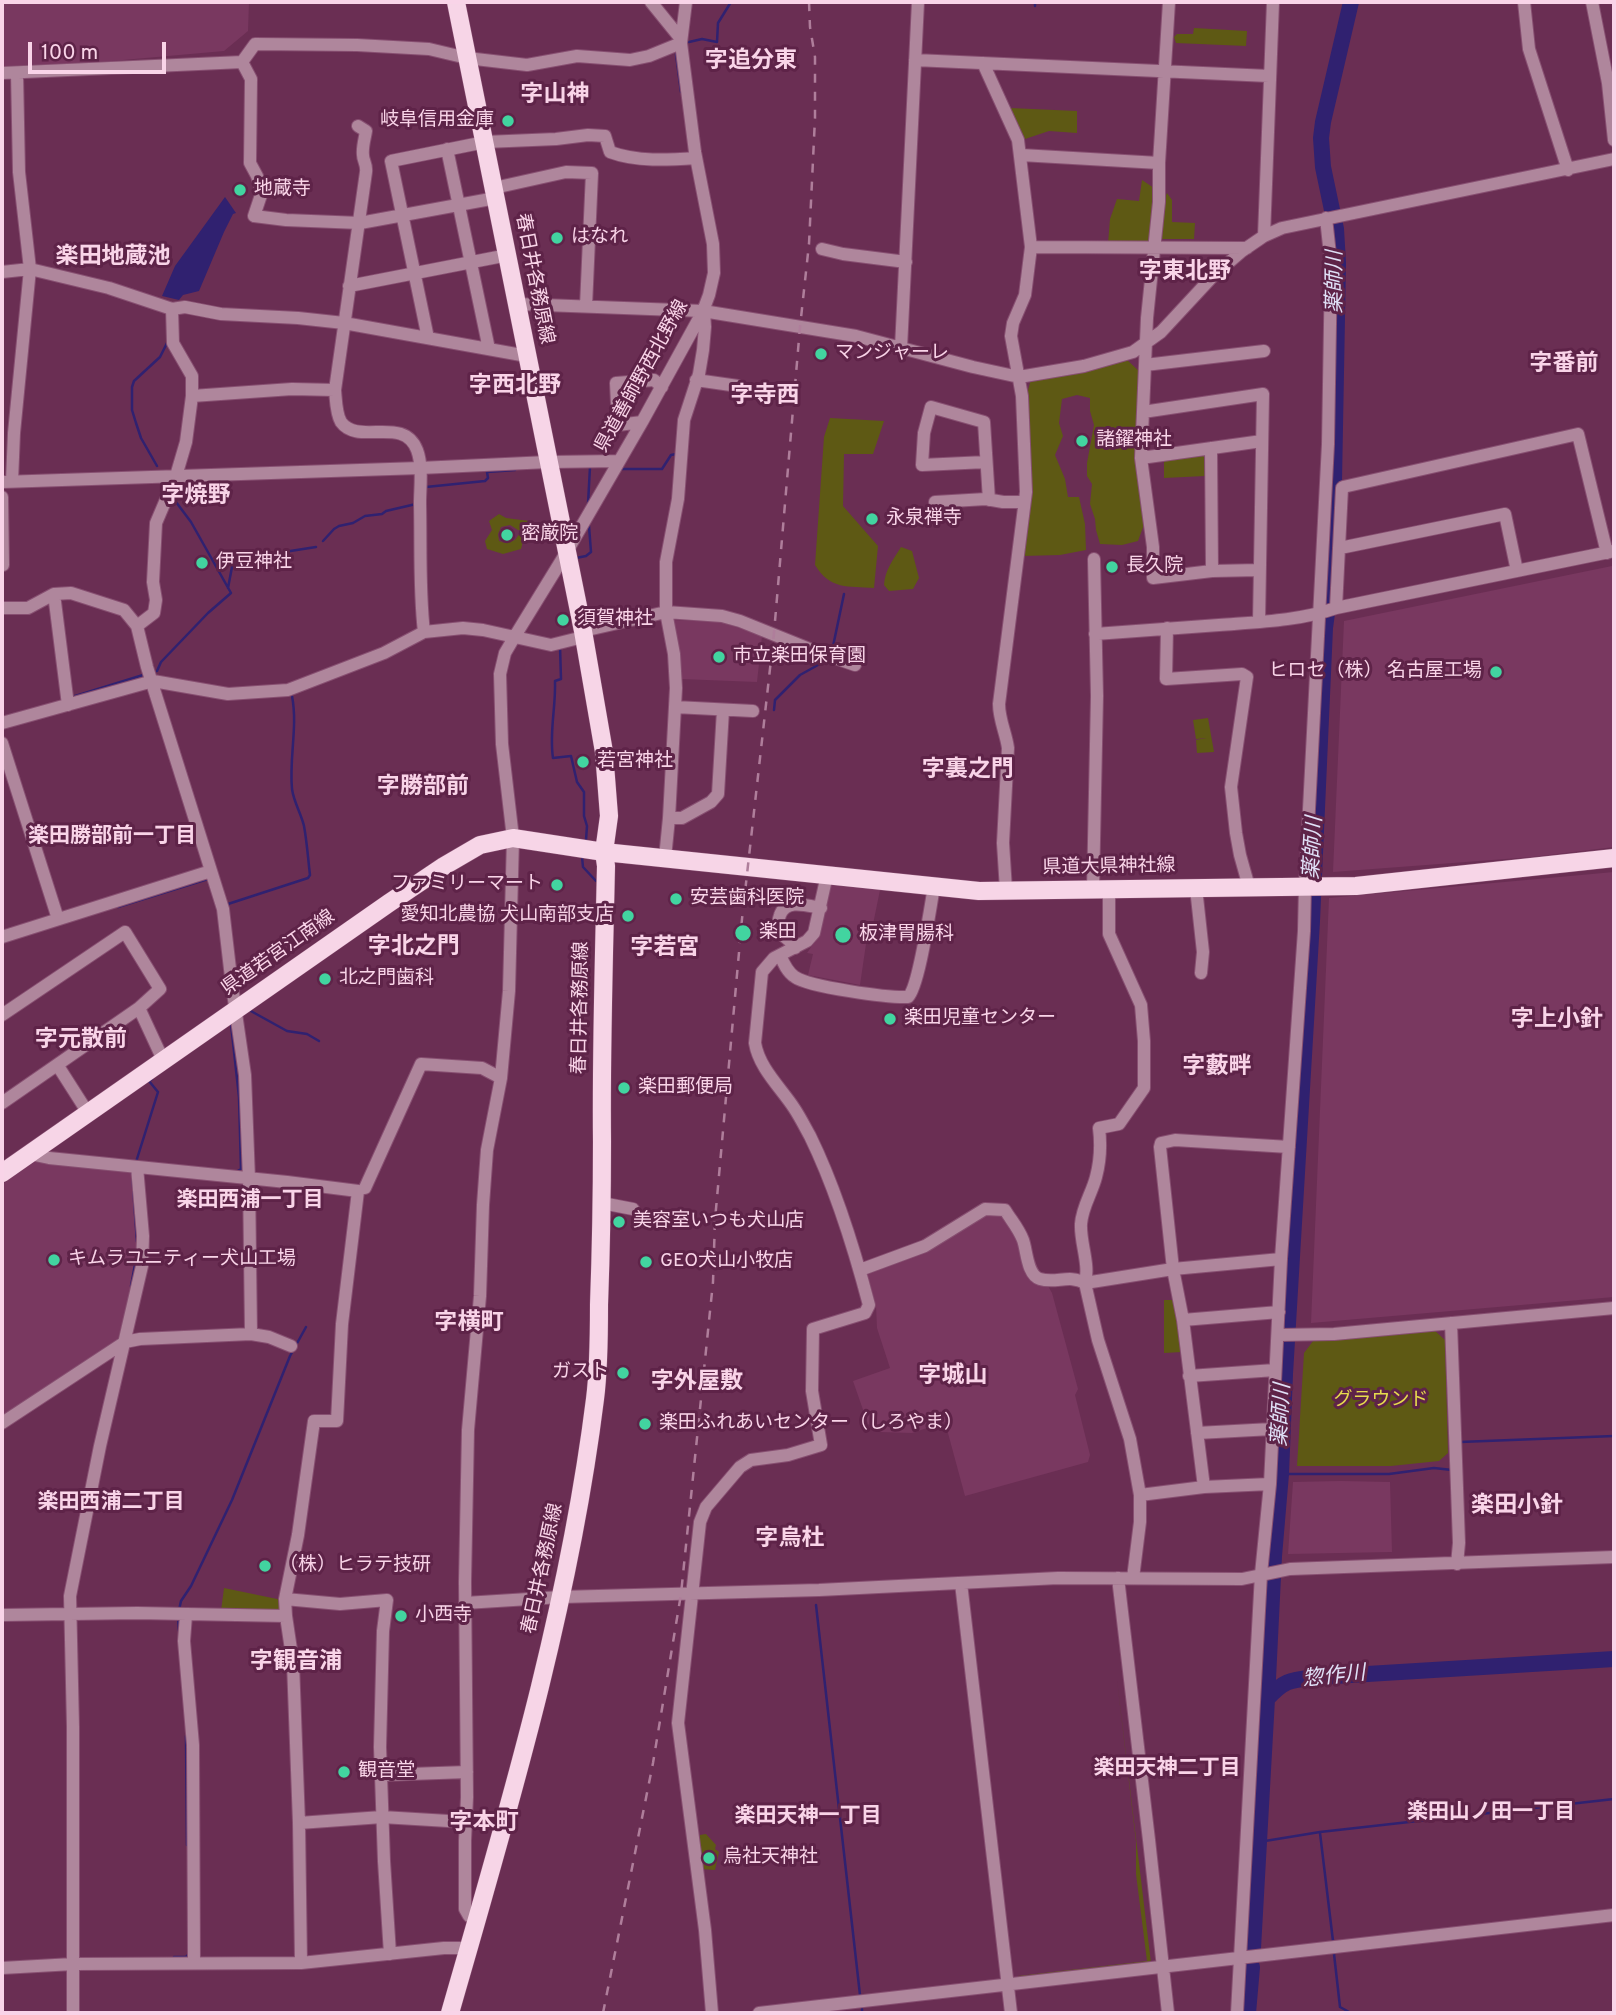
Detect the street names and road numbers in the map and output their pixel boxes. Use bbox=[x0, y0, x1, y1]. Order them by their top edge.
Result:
street label: 春日井各務原線 bbox=[509, 212, 557, 346]
street label: 県道善師野西北野線 bbox=[592, 297, 694, 457]
street label: 県道大県神社線 bbox=[1042, 855, 1176, 881]
street label: 県道若宮江南線 bbox=[218, 907, 340, 1001]
street label: 春日井各務原線 bbox=[569, 941, 595, 1075]
street label: 春日井各務原線 bbox=[519, 1502, 569, 1636]

